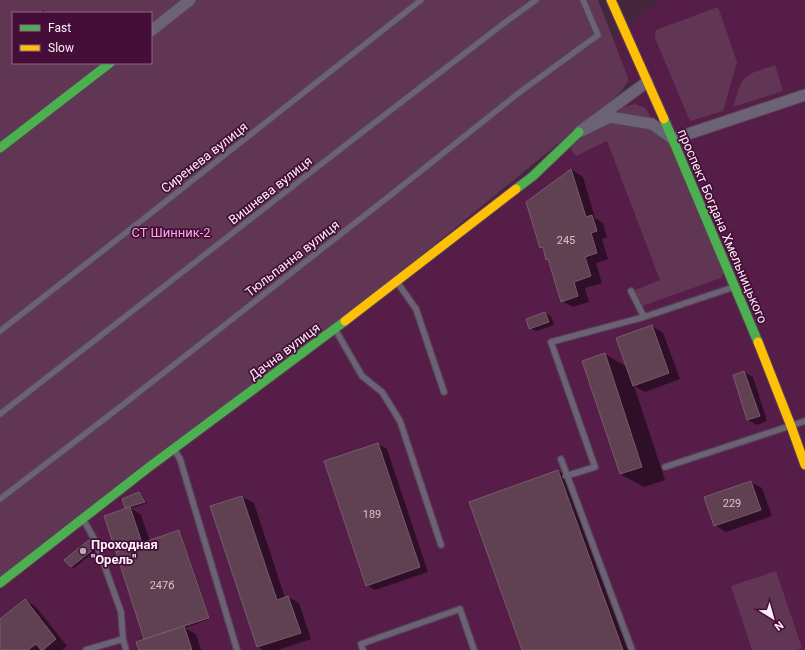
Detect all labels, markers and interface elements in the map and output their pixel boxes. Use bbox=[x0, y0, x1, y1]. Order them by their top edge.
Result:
legend bbox=[12, 12, 152, 64]
text: Fast bbox=[48, 21, 71, 35]
text: Slow bbox=[48, 41, 74, 55]
street label: Сиренева вулиця bbox=[158, 119, 250, 196]
street label: проспект Богдана Хмельницького bbox=[675, 127, 770, 326]
street label: Вишнева вулиця bbox=[226, 153, 315, 228]
street label: Тюльпанна вулиця bbox=[242, 217, 342, 300]
park label: СТ Шинник-2 bbox=[131, 225, 211, 240]
house number: 245 bbox=[557, 234, 575, 247]
street label: Дачна вулиця bbox=[246, 320, 323, 383]
house number: 229 bbox=[723, 497, 741, 510]
house number: 189 bbox=[363, 508, 381, 521]
place label: Проходная "Орель" bbox=[91, 537, 158, 567]
marker: Проходная "Орель" bbox=[78, 546, 88, 556]
house number: 247б bbox=[150, 579, 174, 592]
north arrow bbox=[753, 598, 793, 638]
text: N bbox=[772, 618, 786, 633]

